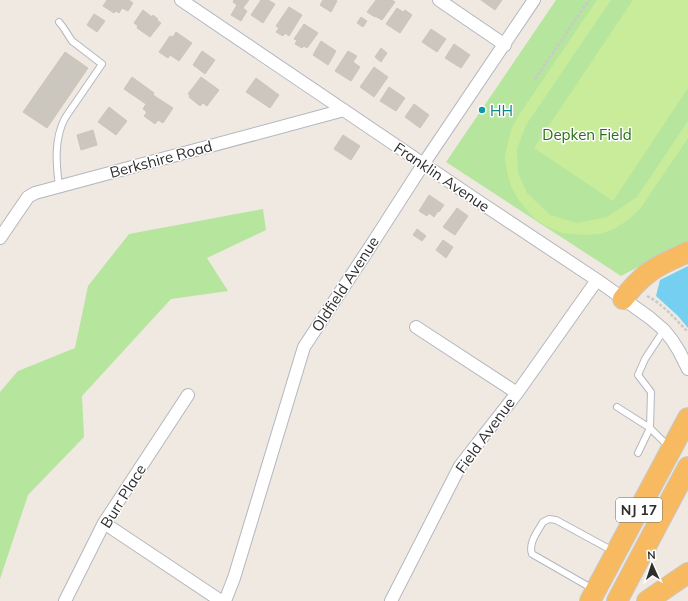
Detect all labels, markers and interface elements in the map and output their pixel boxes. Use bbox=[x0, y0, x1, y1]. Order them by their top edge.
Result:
place label: HH bbox=[490, 101, 513, 120]
marker: HH bbox=[477, 105, 487, 115]
park label: Depken Field bbox=[542, 125, 632, 144]
street label: Berkshire Road bbox=[108, 136, 214, 182]
street label: Franklin Avenue bbox=[391, 138, 493, 216]
street label: Oldfield Avenue bbox=[307, 233, 383, 335]
street label: Field Avenue bbox=[451, 393, 519, 477]
street label: Burr Place bbox=[96, 461, 150, 531]
road number: NJ 17 bbox=[616, 498, 662, 522]
north arrow bbox=[632, 545, 672, 585]
text: N bbox=[647, 548, 656, 562]

